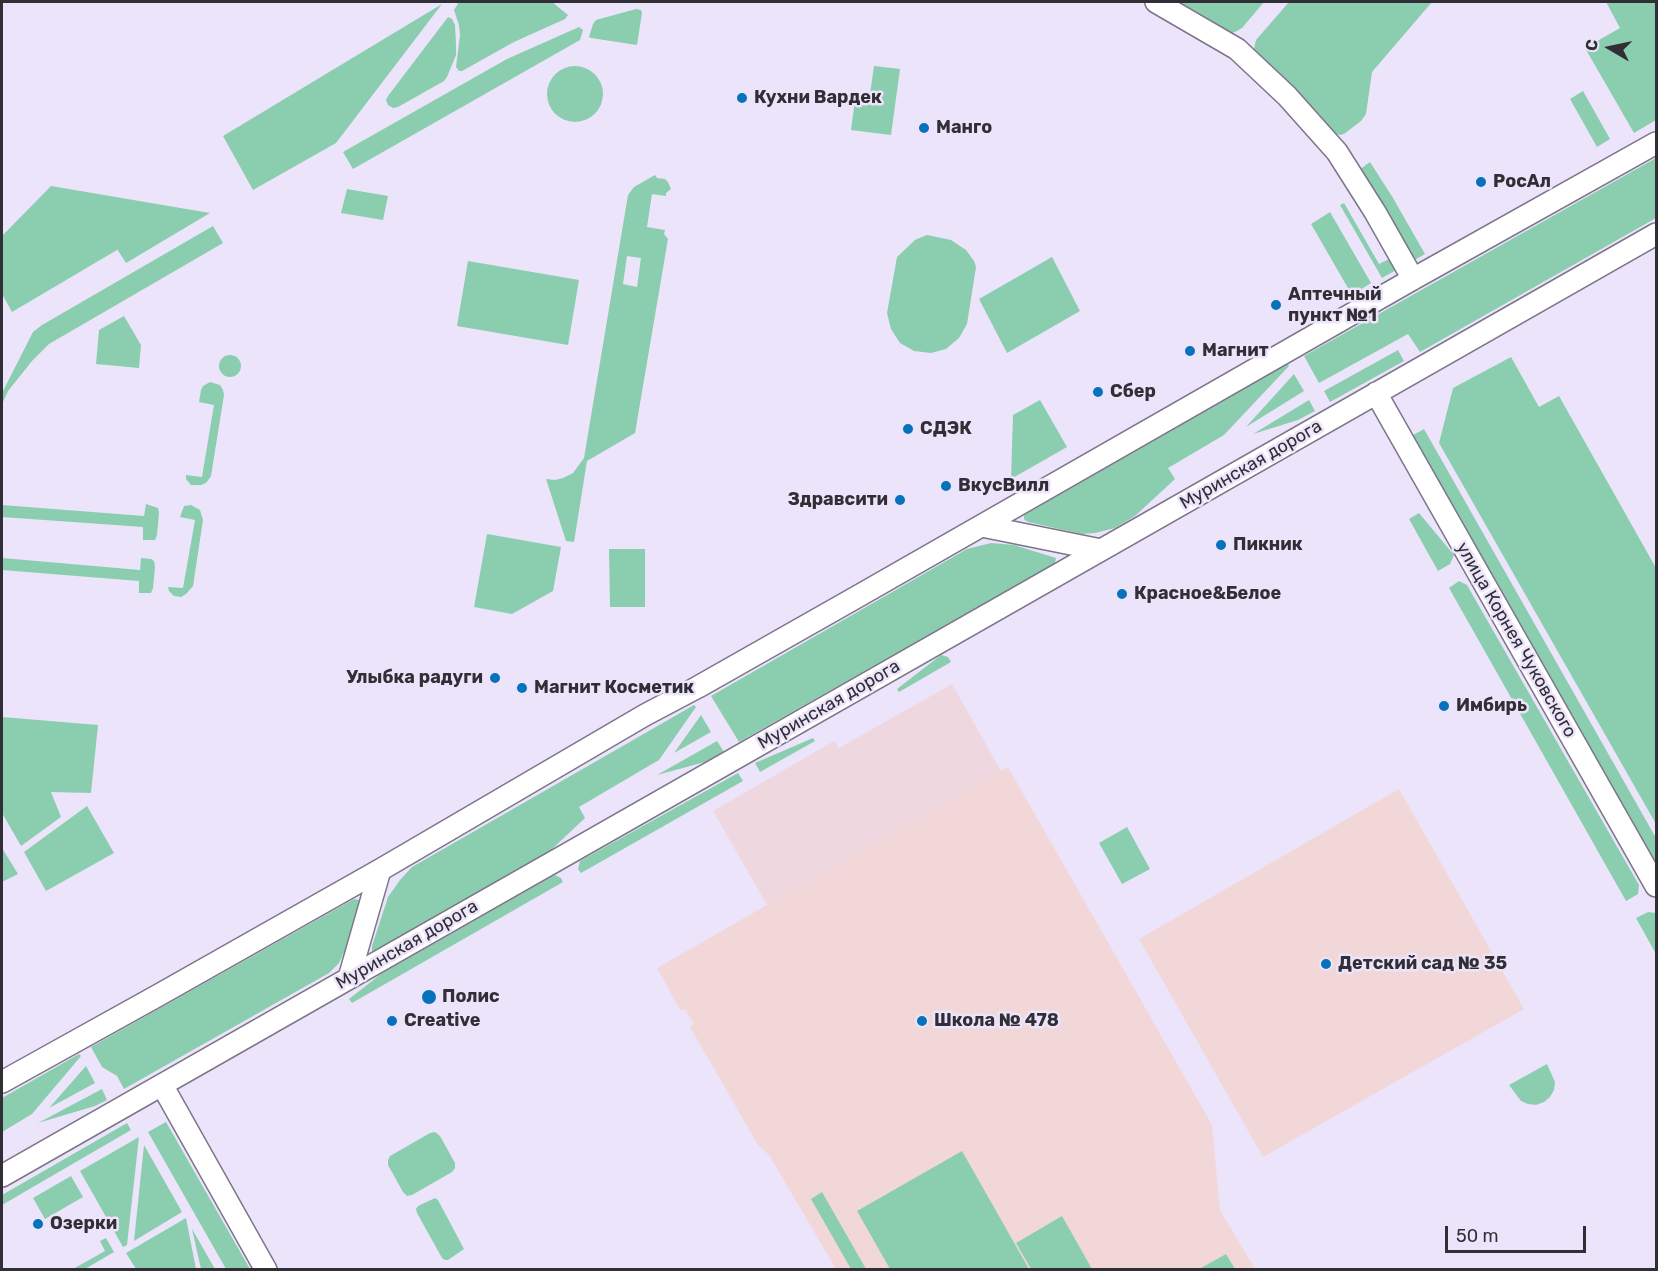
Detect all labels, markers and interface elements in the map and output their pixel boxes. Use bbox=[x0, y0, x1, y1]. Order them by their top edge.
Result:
north arrow bbox=[1580, 18, 1640, 78]
text: С bbox=[1581, 38, 1602, 52]
place label: Кухни Вардек bbox=[754, 87, 882, 109]
marker: Кухни Вардек bbox=[735, 91, 749, 105]
place label: Манго bbox=[936, 117, 992, 139]
marker: Манго bbox=[917, 121, 931, 135]
place label: РосАл bbox=[1493, 171, 1551, 193]
marker: РосАл bbox=[1474, 175, 1488, 189]
place label: Аптечный пункт №1 bbox=[1288, 284, 1381, 326]
marker: Аптечный пункт №1 bbox=[1269, 298, 1283, 312]
place label: Магнит bbox=[1202, 340, 1269, 362]
marker: Магнит bbox=[1183, 344, 1197, 358]
place label: Сбер bbox=[1110, 381, 1156, 403]
marker: Сбер bbox=[1091, 385, 1105, 399]
street label: Муринская дорога bbox=[1176, 416, 1326, 514]
place label: СДЭК bbox=[920, 418, 972, 440]
marker: СДЭК bbox=[901, 422, 915, 436]
place label: ВкусВилл bbox=[958, 475, 1049, 497]
marker: ВкусВилл bbox=[939, 479, 953, 493]
place label: Здравсити bbox=[788, 489, 888, 511]
marker: Здравсити bbox=[893, 493, 907, 507]
place label: Пикник bbox=[1233, 534, 1303, 556]
marker: Пикник bbox=[1214, 538, 1228, 552]
street label: улица Корнея Чуковского bbox=[1451, 538, 1581, 742]
place label: Красное&Белое bbox=[1134, 583, 1281, 605]
marker: Красное&Белое bbox=[1115, 587, 1129, 601]
street label: Муринская дорога bbox=[754, 656, 904, 754]
place label: Улыбка радуги bbox=[346, 667, 483, 689]
marker: Улыбка радуги bbox=[488, 671, 502, 685]
place label: Магнит Косметик bbox=[534, 677, 694, 699]
marker: Магнит Косметик bbox=[515, 681, 529, 695]
place label: Имбирь bbox=[1456, 695, 1527, 717]
marker: Имбирь bbox=[1437, 699, 1451, 713]
street label: Муринская дорога bbox=[332, 896, 482, 994]
place label: Детский сад № 35 bbox=[1338, 953, 1507, 975]
marker: Детский сад № 35 bbox=[1319, 957, 1333, 971]
place label: Полис bbox=[442, 986, 500, 1008]
marker: Полис bbox=[420, 988, 438, 1006]
place label: Creative bbox=[404, 1010, 481, 1032]
place label: Школа № 478 bbox=[934, 1010, 1059, 1032]
marker: Creative bbox=[385, 1014, 399, 1028]
marker: Школа № 478 bbox=[915, 1014, 929, 1028]
place label: Озерки bbox=[50, 1213, 117, 1235]
scale bar bbox=[1448, 1214, 1589, 1252]
marker: Озерки bbox=[31, 1217, 45, 1231]
text: 50 m bbox=[1456, 1225, 1499, 1247]

